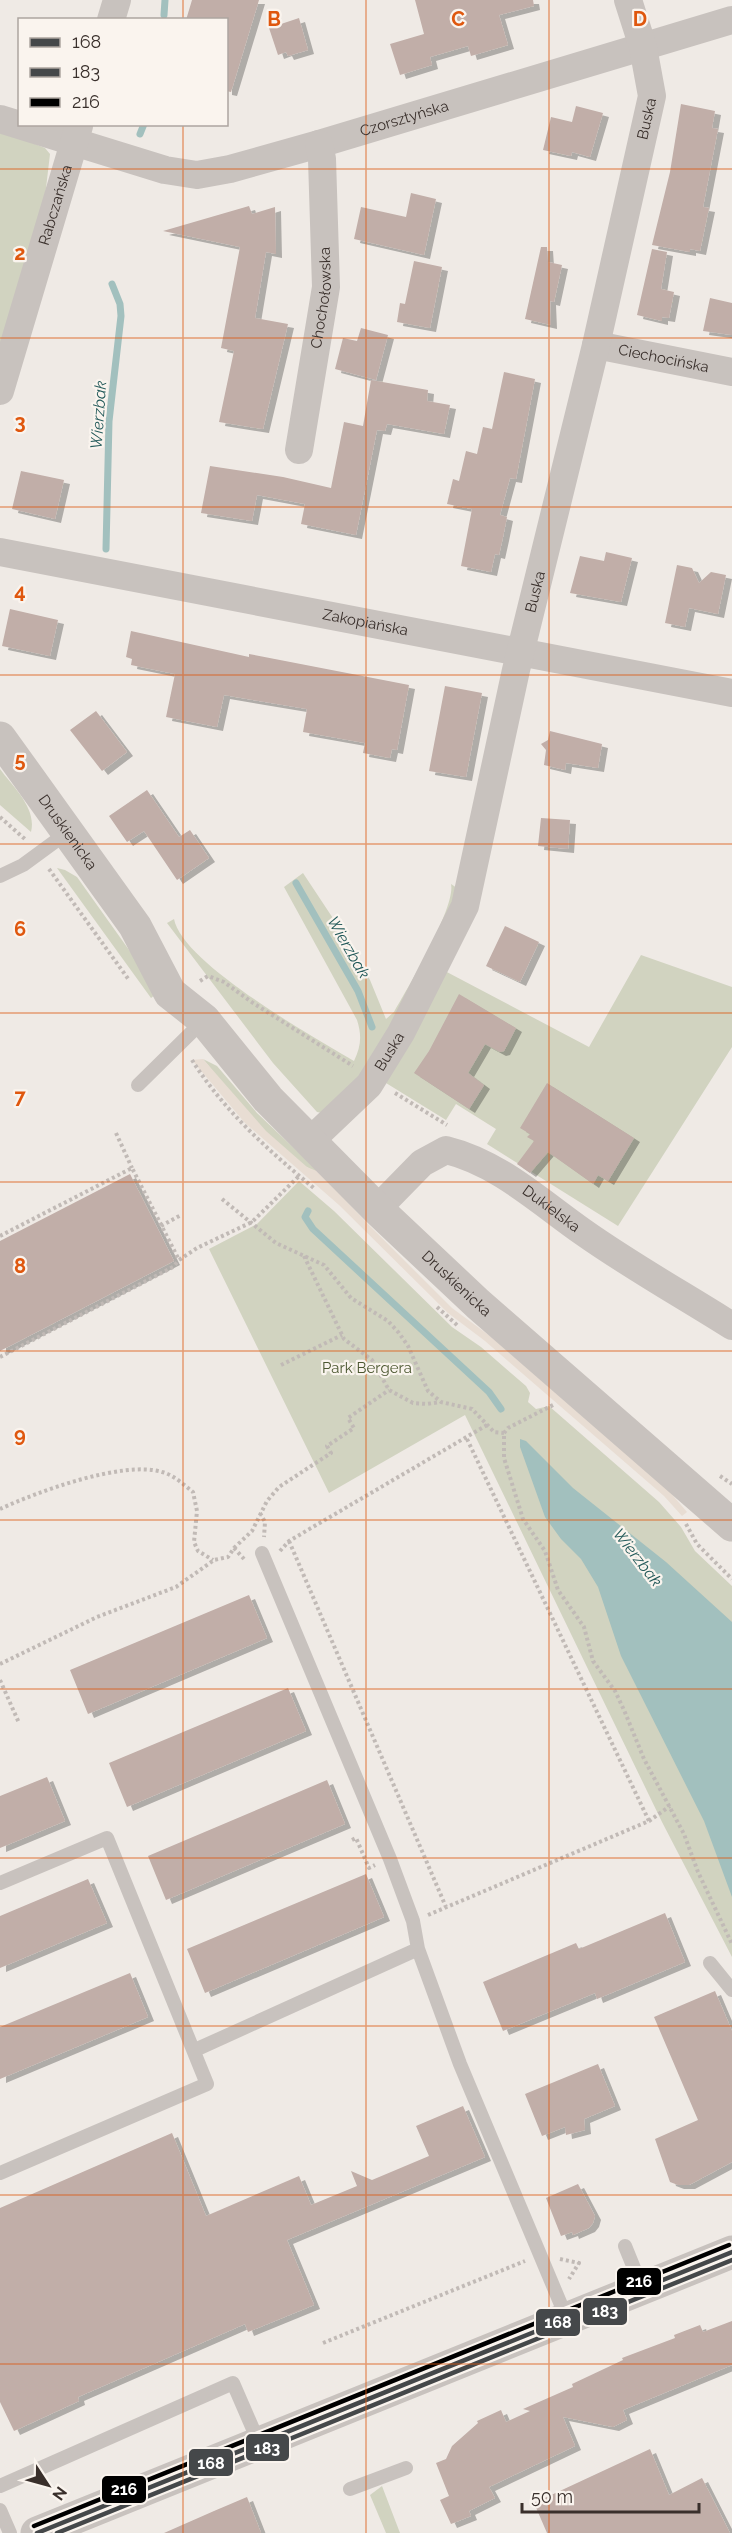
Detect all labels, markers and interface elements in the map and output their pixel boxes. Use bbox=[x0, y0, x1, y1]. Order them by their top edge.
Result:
text: B bbox=[267, 7, 281, 31]
text: C bbox=[451, 7, 465, 31]
text: D bbox=[633, 7, 647, 31]
legend bbox=[18, 18, 228, 126]
text: 168 bbox=[72, 31, 101, 52]
text: 183 bbox=[72, 61, 100, 82]
text: 216 bbox=[72, 91, 100, 112]
street label: Buska bbox=[633, 96, 660, 141]
street label: Czorsztyńska bbox=[358, 97, 451, 140]
street label: Rabczańska bbox=[35, 163, 76, 247]
text: 2 bbox=[14, 241, 26, 265]
street label: Chochołowska bbox=[307, 247, 335, 350]
street label: Ciechocińska bbox=[617, 341, 711, 376]
water label: Wierzbak bbox=[87, 380, 110, 450]
text: 3 bbox=[14, 410, 26, 434]
street label: Buska bbox=[521, 569, 549, 614]
text: 4 bbox=[14, 579, 26, 603]
street label: Zakopiańska bbox=[321, 605, 410, 639]
text: 5 bbox=[14, 748, 26, 772]
street label: Druskienicka bbox=[35, 791, 101, 873]
water label: Wierzbak bbox=[323, 913, 374, 982]
text: 6 bbox=[14, 917, 26, 941]
street label: Buska bbox=[371, 1029, 408, 1074]
text: 7 bbox=[14, 1085, 26, 1109]
street label: Dukielska bbox=[519, 1181, 584, 1236]
street label: Druskienicka bbox=[418, 1247, 495, 1320]
text: 8 bbox=[14, 1254, 26, 1278]
park label: Park Bergera bbox=[322, 1359, 412, 1377]
text: 9 bbox=[14, 1423, 26, 1447]
water label: Wierzbak bbox=[609, 1524, 666, 1590]
line badge: 216 bbox=[616, 2267, 662, 2296]
text: 216 bbox=[626, 2272, 653, 2291]
line badge: 183 bbox=[582, 2297, 628, 2326]
text: 183 bbox=[592, 2302, 618, 2321]
line badge: 168 bbox=[535, 2308, 581, 2337]
text: 168 bbox=[544, 2313, 572, 2332]
line badge: 183 bbox=[245, 2433, 290, 2462]
text: 183 bbox=[254, 2439, 280, 2458]
line badge: 168 bbox=[188, 2448, 234, 2477]
text: 168 bbox=[197, 2454, 225, 2473]
north arrow bbox=[18, 2455, 78, 2515]
line badge: 216 bbox=[101, 2475, 147, 2504]
scale bar bbox=[522, 2476, 699, 2514]
text: 216 bbox=[111, 2480, 138, 2499]
text: N bbox=[48, 2483, 71, 2504]
text: 50 m bbox=[531, 2486, 573, 2507]

